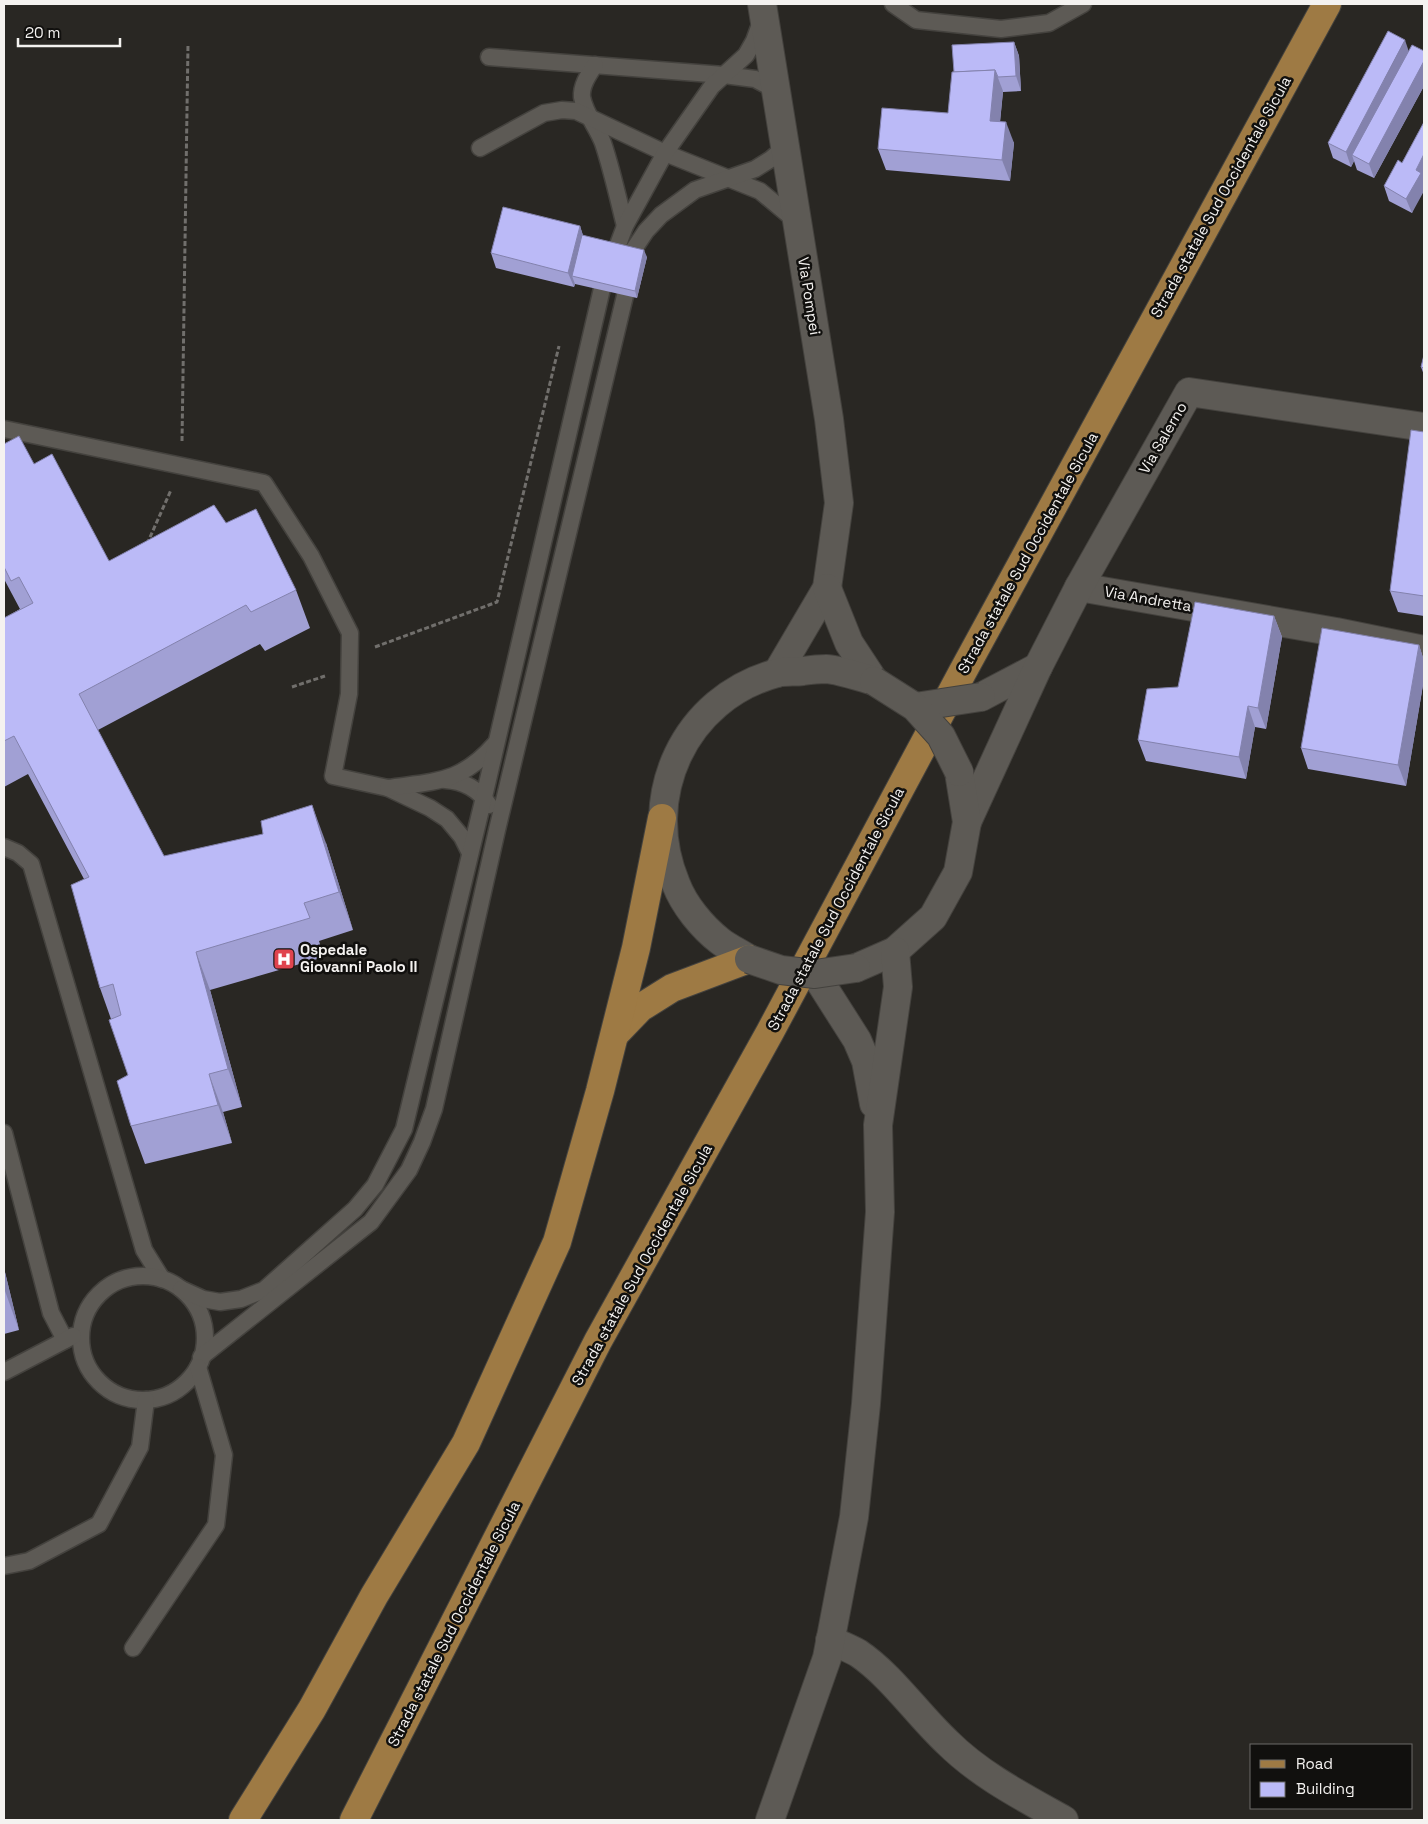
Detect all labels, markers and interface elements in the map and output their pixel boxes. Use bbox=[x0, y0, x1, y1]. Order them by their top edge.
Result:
scale bar bbox=[18, 15, 120, 47]
text: 20 m bbox=[25, 23, 60, 42]
street label: Strada statale Sud Occidentale Sicula bbox=[1146, 72, 1295, 321]
street label: Via Pompei bbox=[794, 256, 825, 336]
street label: Via Salerno bbox=[1134, 398, 1191, 477]
street label: Strada statale Sud Occidentale Sicula bbox=[953, 428, 1102, 677]
street label: Via Andretta bbox=[1103, 581, 1194, 616]
street label: Strada statale Sud Occidentale Sicula bbox=[763, 783, 908, 1034]
place label: Ospedale Giovanni Paolo II bbox=[300, 940, 417, 976]
hospital icon: Ospedale Giovanni Paolo II bbox=[272, 947, 296, 971]
street label: Strada statale Sud Occidentale Sicula bbox=[567, 1140, 716, 1389]
street label: Strada statale Sud Occidentale Sicula bbox=[383, 1498, 524, 1750]
legend bbox=[1250, 1744, 1413, 1809]
text: Road bbox=[1296, 1754, 1333, 1773]
text: Building bbox=[1296, 1779, 1355, 1798]

